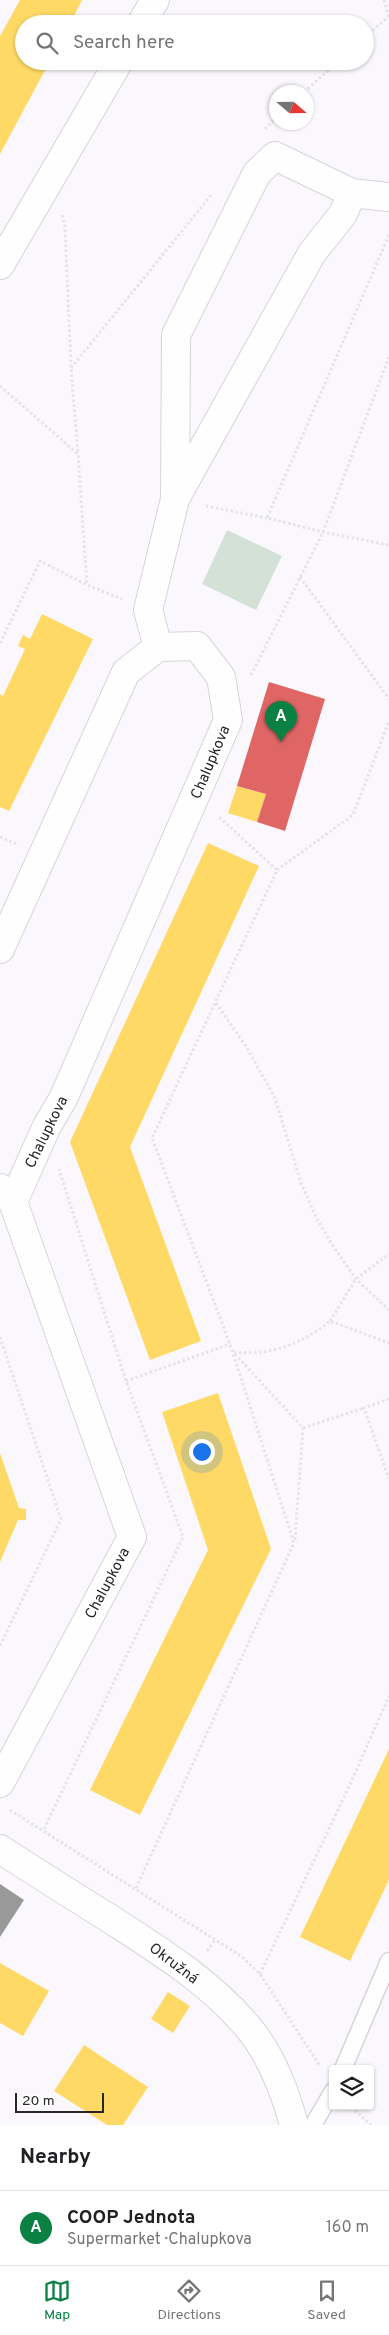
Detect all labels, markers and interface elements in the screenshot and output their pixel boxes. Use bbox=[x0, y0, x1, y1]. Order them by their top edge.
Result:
search box bbox=[15, 15, 374, 70]
icon: search bbox=[33, 29, 61, 57]
text: Search here bbox=[73, 31, 175, 55]
north arrow bbox=[269, 85, 314, 130]
pin: A bbox=[265, 701, 297, 742]
street label: Chalupkova bbox=[187, 723, 235, 802]
street label: Chalupkova bbox=[22, 1093, 73, 1172]
your location bbox=[189, 1439, 215, 1465]
street label: Chalupkova bbox=[82, 1545, 135, 1623]
street label: Okružná bbox=[145, 1939, 202, 1989]
map controls bbox=[329, 2065, 374, 2110]
button: layers bbox=[329, 2065, 374, 2110]
scale bar bbox=[15, 2090, 104, 2113]
text: 20 m bbox=[22, 2093, 55, 2110]
text: Nearby bbox=[20, 2144, 91, 2171]
text: COOP Jednota bbox=[67, 2206, 195, 2230]
text: A bbox=[30, 2218, 42, 2238]
text: 160 m bbox=[326, 2218, 369, 2238]
text: Supermarket · Chalupkova bbox=[67, 2230, 252, 2250]
tab: Map bbox=[43, 2277, 71, 2324]
tab: Directions bbox=[157, 2277, 221, 2324]
tab: Saved bbox=[307, 2277, 346, 2324]

